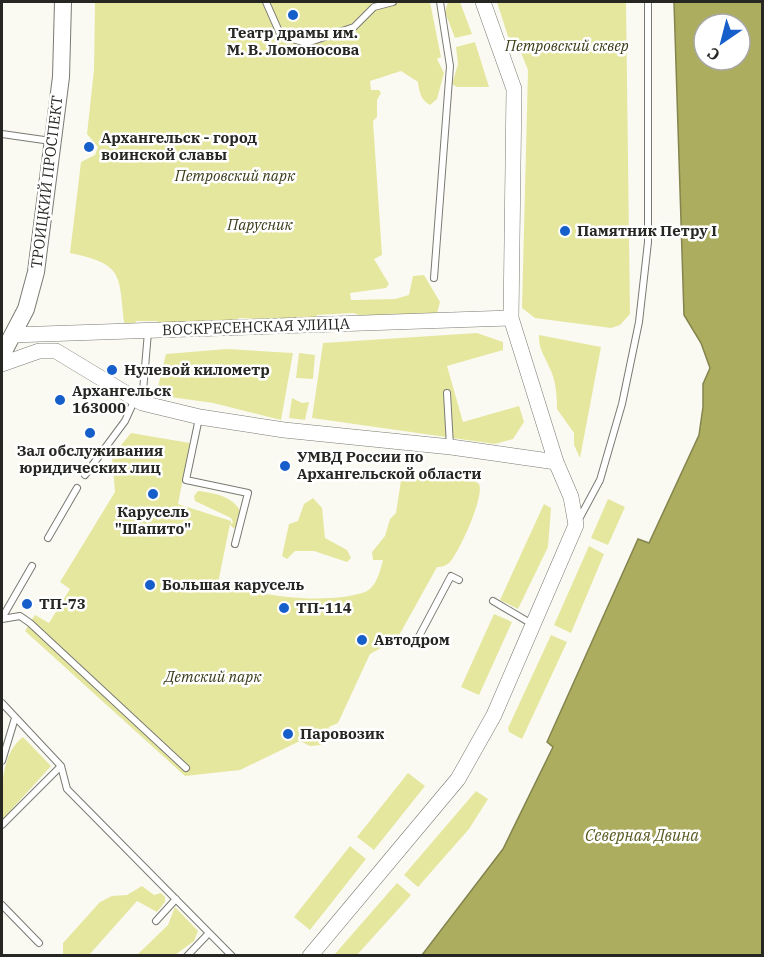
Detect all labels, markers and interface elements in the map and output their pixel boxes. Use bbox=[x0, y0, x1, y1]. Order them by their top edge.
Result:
marker: Театр драмы им. М. В. Ломоносова bbox=[286, 8, 300, 22]
north arrow bbox=[692, 12, 752, 72]
place label: Театр драмы им. М. В. Ломоносова bbox=[227, 23, 360, 59]
park label: Петровский сквер bbox=[504, 36, 629, 55]
text: С bbox=[703, 43, 723, 66]
street label: ТРОИЦКИЙ ПРОСПЕКТ bbox=[26, 94, 67, 269]
place label: Архангельск - город воинской славы bbox=[101, 128, 257, 164]
marker: Архангельск - город воинской славы bbox=[82, 140, 96, 154]
park label: Петровский парк bbox=[174, 166, 296, 185]
park label: Парусник bbox=[226, 215, 293, 234]
place label: Памятник Петру I bbox=[577, 221, 717, 240]
marker: Памятник Петру I bbox=[558, 224, 572, 238]
street label: ВОСКРЕСЕНСКАЯ УЛИЦА bbox=[162, 314, 351, 339]
place label: Нулевой километр bbox=[124, 360, 270, 379]
marker: Нулевой километр bbox=[105, 363, 119, 377]
place label: Архангельск 163000 bbox=[72, 381, 171, 417]
marker: Архангельск 163000 bbox=[53, 393, 67, 407]
marker: Зал обслуживания юридических лиц bbox=[83, 426, 97, 440]
place label: Зал обслуживания юридических лиц bbox=[17, 441, 163, 477]
place label: УМВД России по Архангельской области bbox=[297, 447, 482, 483]
marker: УМВД России по Архангельской области bbox=[278, 459, 292, 473]
marker: Карусель "Шапито" bbox=[146, 487, 160, 501]
place label: Карусель "Шапито" bbox=[115, 502, 191, 538]
place label: Большая карусель bbox=[162, 575, 305, 594]
marker: Большая карусель bbox=[143, 578, 157, 592]
place label: ТП-73 bbox=[39, 594, 86, 613]
marker: ТП-73 bbox=[20, 597, 34, 611]
place label: ТП-114 bbox=[296, 598, 352, 617]
marker: ТП-114 bbox=[277, 601, 291, 615]
place label: Автодром bbox=[374, 630, 450, 649]
marker: Автодром bbox=[355, 633, 369, 647]
park label: Детский парк bbox=[163, 667, 262, 686]
place label: Паровозик bbox=[300, 724, 384, 743]
marker: Паровозик bbox=[281, 727, 295, 741]
water label: Северная Двина bbox=[585, 825, 699, 845]

